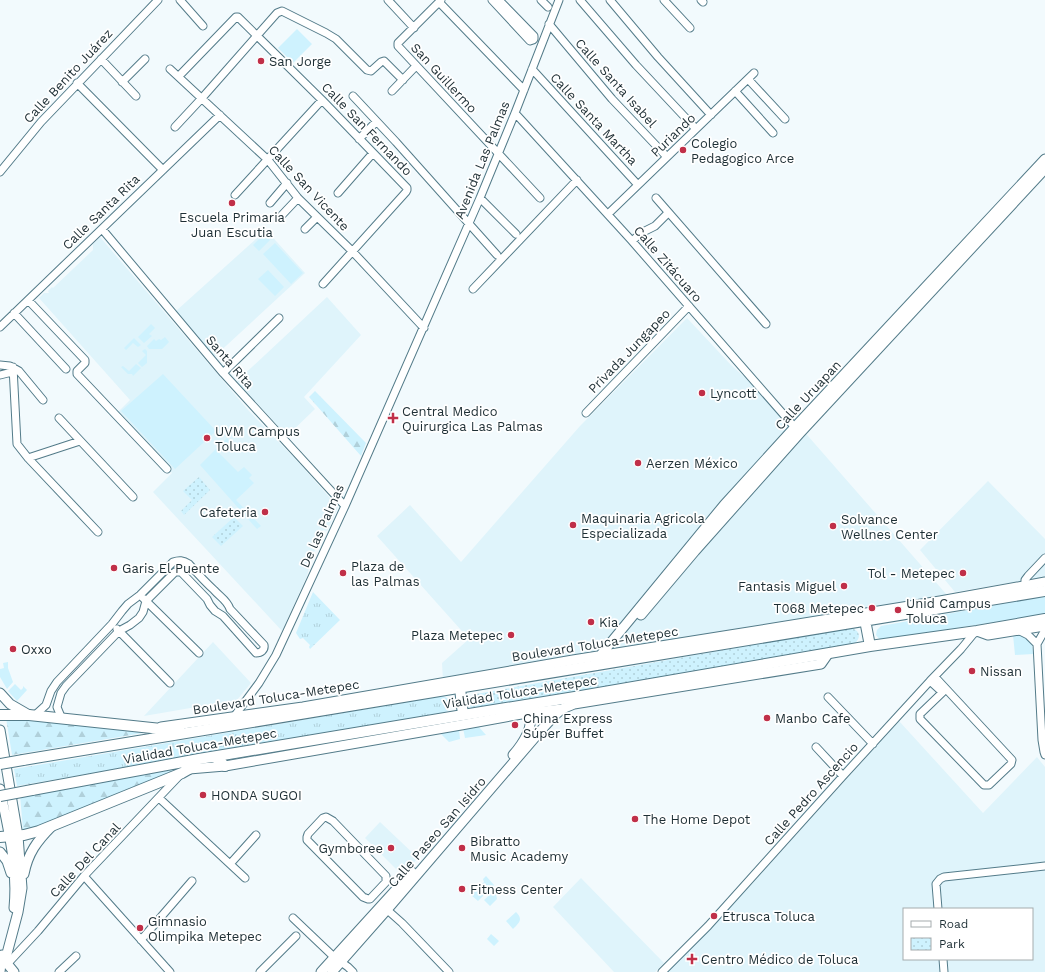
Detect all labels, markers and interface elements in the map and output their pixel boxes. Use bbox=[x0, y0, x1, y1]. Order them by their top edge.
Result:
street label: Calle Benito Juárez bbox=[21, 26, 116, 126]
street label: Calle Santa Isabel bbox=[572, 36, 660, 130]
street label: San Guillermo bbox=[408, 40, 480, 116]
place label: San Jorge bbox=[269, 54, 331, 69]
marker: San Jorge bbox=[256, 56, 266, 66]
street label: Calle Santa Martha bbox=[547, 70, 641, 169]
street label: Calle San Fernando bbox=[319, 79, 415, 179]
street label: Avenida Las Palmas bbox=[451, 99, 513, 221]
street label: Puriando bbox=[648, 110, 699, 160]
place label: Colegio Pedagogico Arce bbox=[691, 136, 794, 166]
street label: Calle San Vicente bbox=[266, 142, 352, 234]
marker: Colegio Pedagogico Arce bbox=[678, 145, 688, 155]
street label: Calle Santa Rita bbox=[59, 171, 143, 253]
marker: Escuela Primaria Juan Escutia bbox=[227, 198, 237, 208]
place label: Escuela Primaria Juan Escutia bbox=[179, 210, 286, 240]
street label: Calle Zitácuaro bbox=[631, 223, 705, 305]
street label: Privada Jungapeo bbox=[585, 306, 673, 396]
street label: Santa Rita bbox=[203, 332, 257, 392]
street label: Calle Uruapan bbox=[772, 357, 844, 433]
place label: Lyncott bbox=[710, 386, 757, 401]
marker: Lyncott bbox=[697, 388, 707, 398]
place label: Central Medico Quirurgica Las Palmas bbox=[402, 404, 543, 434]
marker: Central Medico Quirurgica Las Palmas bbox=[387, 412, 399, 424]
place label: UVM Campus Toluca bbox=[215, 424, 300, 454]
marker: UVM Campus Toluca bbox=[202, 433, 212, 443]
place label: Aerzen México bbox=[646, 456, 738, 471]
marker: Aerzen México bbox=[633, 458, 643, 468]
street label: De las Palmas bbox=[297, 482, 347, 570]
place label: Cafeteria bbox=[199, 505, 258, 520]
marker: Cafeteria bbox=[260, 507, 270, 517]
place label: Maquinaria Agricola Especializada bbox=[581, 511, 705, 541]
place label: Solvance Wellnes Center bbox=[841, 512, 938, 542]
marker: Maquinaria Agricola Especializada bbox=[568, 520, 578, 530]
marker: Solvance Wellnes Center bbox=[828, 521, 838, 531]
place label: Plaza de las Palmas bbox=[351, 559, 420, 589]
place label: Garis El Puente bbox=[122, 561, 219, 576]
marker: Garis El Puente bbox=[109, 563, 119, 573]
place label: Tol - Metepec bbox=[868, 566, 955, 581]
marker: Plaza de las Palmas bbox=[338, 568, 348, 578]
marker: Tol - Metepec bbox=[958, 568, 968, 578]
place label: Fantasis Miguel bbox=[738, 579, 836, 594]
marker: Fantasis Miguel bbox=[839, 581, 849, 591]
place label: Unid Campus Toluca bbox=[906, 596, 991, 626]
place label: T068 Metepec bbox=[774, 601, 864, 616]
marker: T068 Metepec bbox=[867, 603, 877, 613]
marker: Unid Campus Toluca bbox=[893, 605, 903, 615]
place label: Kia bbox=[599, 615, 619, 630]
marker: Kia bbox=[586, 617, 596, 627]
street label: Boulevard Toluca-Metepec bbox=[511, 623, 679, 665]
place label: Plaza Metepec bbox=[411, 628, 503, 643]
marker: Plaza Metepec bbox=[506, 630, 516, 640]
place label: Oxxo bbox=[21, 642, 52, 657]
marker: Oxxo bbox=[8, 644, 18, 654]
place label: Nissan bbox=[980, 664, 1022, 679]
marker: Nissan bbox=[967, 666, 977, 676]
street label: Vialidad Toluca-Metepec bbox=[442, 672, 598, 712]
street label: Boulevard Toluca-Metepec bbox=[192, 676, 360, 718]
place label: China Express Súper Buffet bbox=[523, 711, 613, 741]
place label: Manbo Cafe bbox=[775, 711, 850, 726]
marker: Manbo Cafe bbox=[762, 713, 772, 723]
marker: China Express Súper Buffet bbox=[510, 720, 520, 730]
street label: Vialidad Toluca-Metepec bbox=[122, 725, 278, 767]
street label: Calle Pedro Ascencio bbox=[761, 739, 861, 849]
street label: Calle Paseo San Isidro bbox=[385, 774, 489, 890]
place label: HONDA SUGOI bbox=[211, 788, 302, 803]
marker: HONDA SUGOI bbox=[198, 790, 208, 800]
place label: The Home Depot bbox=[643, 812, 751, 827]
marker: The Home Depot bbox=[630, 814, 640, 824]
street label: Calle Del Canal bbox=[47, 820, 123, 900]
place label: Bibratto Music Academy bbox=[470, 834, 568, 864]
place label: Gymboree bbox=[319, 841, 383, 856]
marker: Gymboree bbox=[386, 843, 396, 853]
marker: Bibratto Music Academy bbox=[457, 843, 467, 853]
place label: Fitness Center bbox=[470, 882, 563, 897]
marker: Fitness Center bbox=[457, 884, 467, 894]
legend bbox=[903, 908, 1033, 960]
place label: Etrusca Toluca bbox=[722, 909, 816, 924]
marker: Etrusca Toluca bbox=[709, 911, 719, 921]
place label: Gimnasio Olimpika Metepec bbox=[148, 914, 262, 944]
text: Road bbox=[939, 917, 968, 931]
marker: Gimnasio Olimpika Metepec bbox=[135, 923, 145, 933]
text: Park bbox=[939, 937, 965, 951]
place label: Centro Médico de Toluca bbox=[701, 952, 859, 967]
marker: Centro Médico de Toluca bbox=[686, 953, 698, 965]

